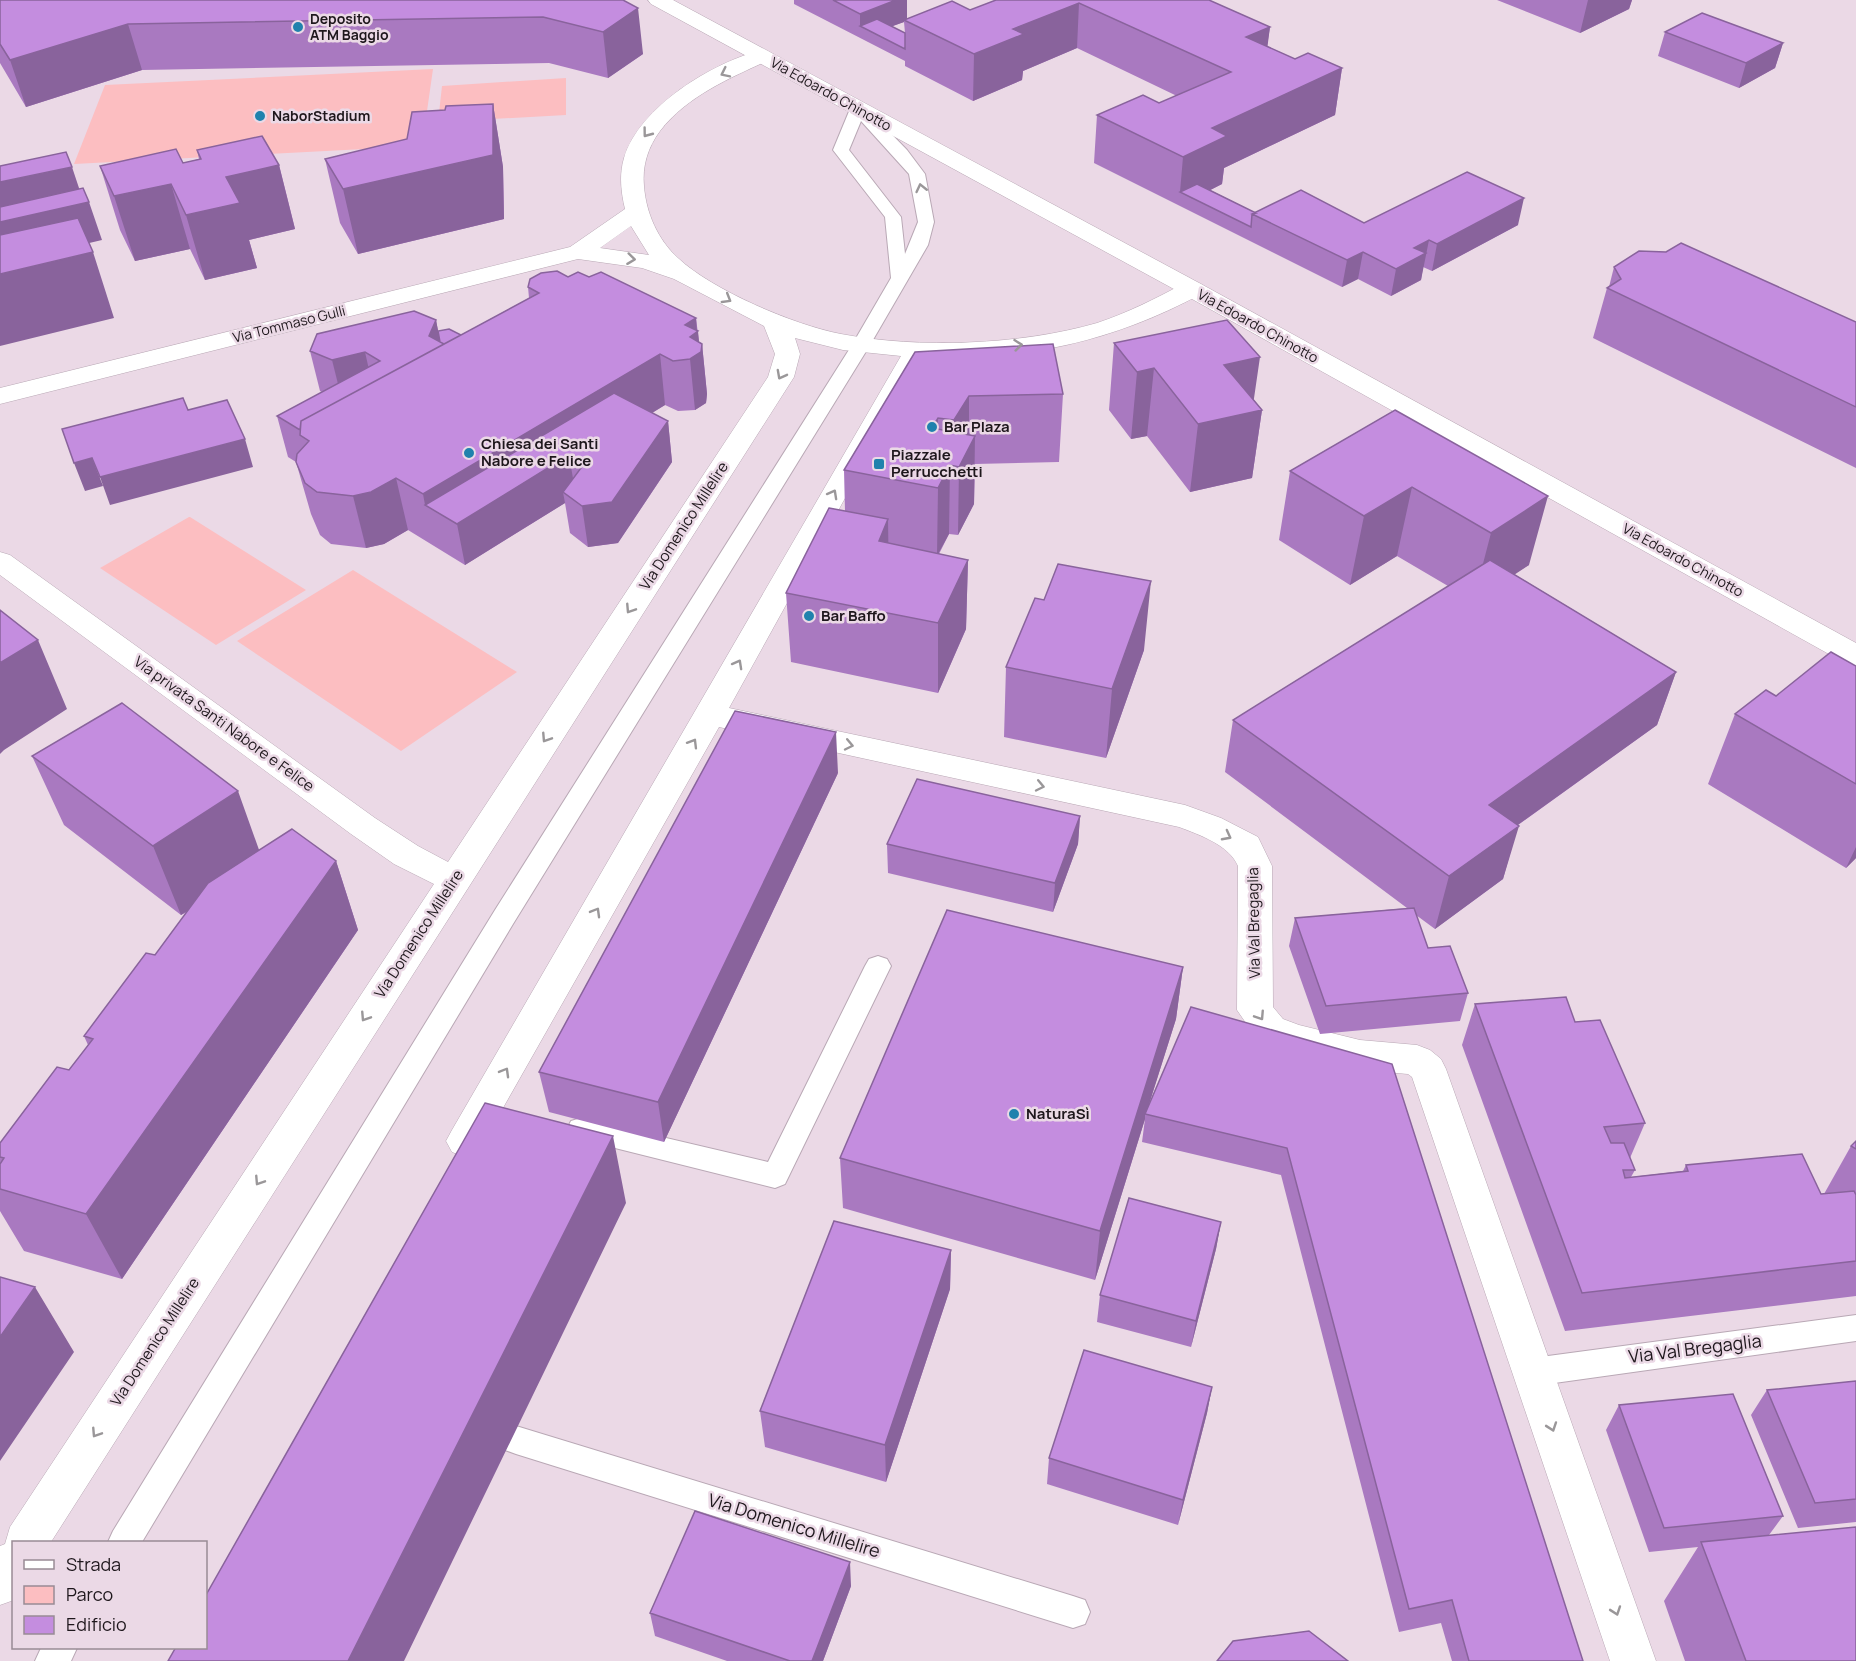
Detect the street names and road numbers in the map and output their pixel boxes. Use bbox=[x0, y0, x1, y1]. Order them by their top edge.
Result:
street label: Via Edoardo Chinotto bbox=[767, 52, 895, 135]
street label: Via Edoardo Chinotto bbox=[1194, 284, 1322, 367]
street label: Via Tommaso Gulli bbox=[231, 300, 347, 347]
street label: Via Domenico Millelire bbox=[634, 457, 733, 594]
street label: Via Edoardo Chinotto bbox=[1619, 518, 1747, 601]
street label: Via privata Santi Nabore e Felice bbox=[130, 651, 319, 796]
street label: Via Domenico Millelire bbox=[369, 865, 468, 1002]
street label: Via Val Bregaglia bbox=[1242, 867, 1265, 979]
street label: Via Domenico Millelire bbox=[105, 1273, 204, 1410]
street label: Via Val Bregaglia bbox=[1627, 1328, 1763, 1368]
street label: Via Domenico Millelire bbox=[705, 1487, 883, 1563]

